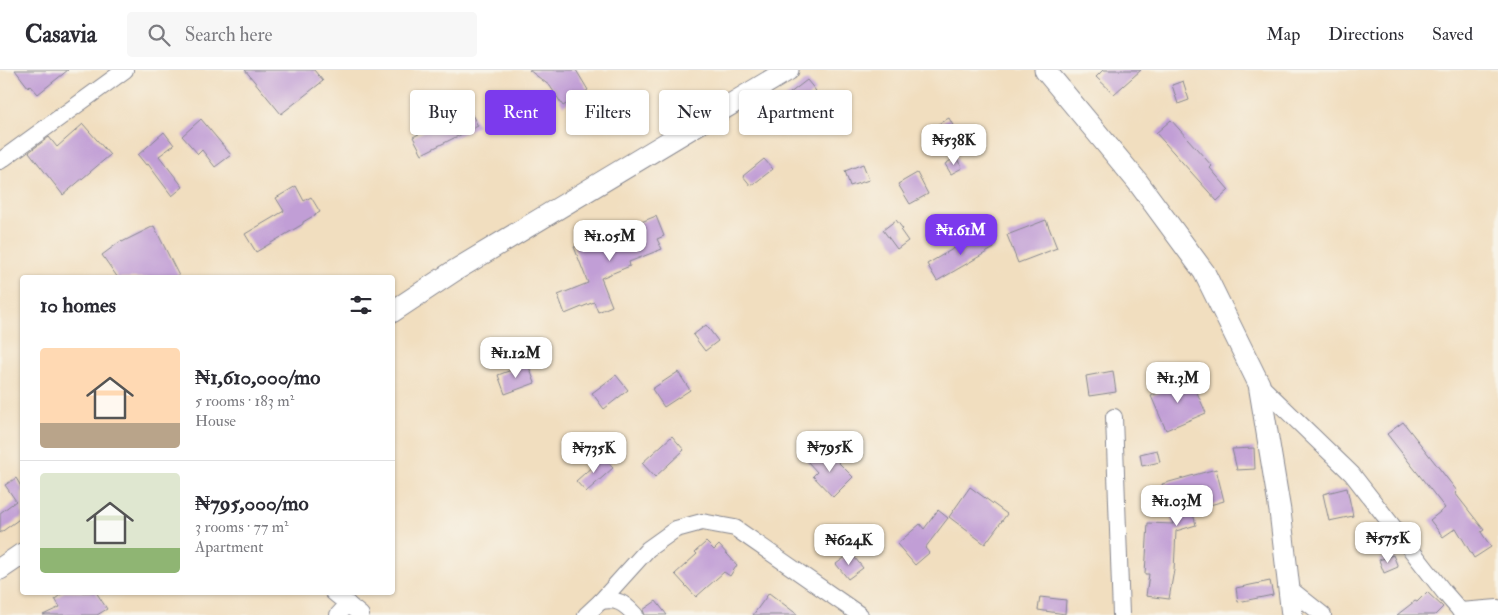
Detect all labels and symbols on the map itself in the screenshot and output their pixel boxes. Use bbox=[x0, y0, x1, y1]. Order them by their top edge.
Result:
pin: ₦538K bbox=[919, 124, 989, 166]
pin: ₦1.61M bbox=[920, 214, 1002, 256]
pin: ₦1.05M bbox=[569, 220, 651, 262]
pin: ₦1.12M bbox=[475, 336, 557, 379]
pin: ₦1.3M bbox=[1143, 362, 1213, 404]
pin: ₦795K bbox=[795, 430, 865, 473]
pin: ₦735K bbox=[559, 432, 629, 474]
pin: ₦1.03M bbox=[1136, 484, 1218, 527]
pin: ₦575K bbox=[1353, 522, 1423, 564]
pin: ₦624K bbox=[814, 524, 884, 566]

